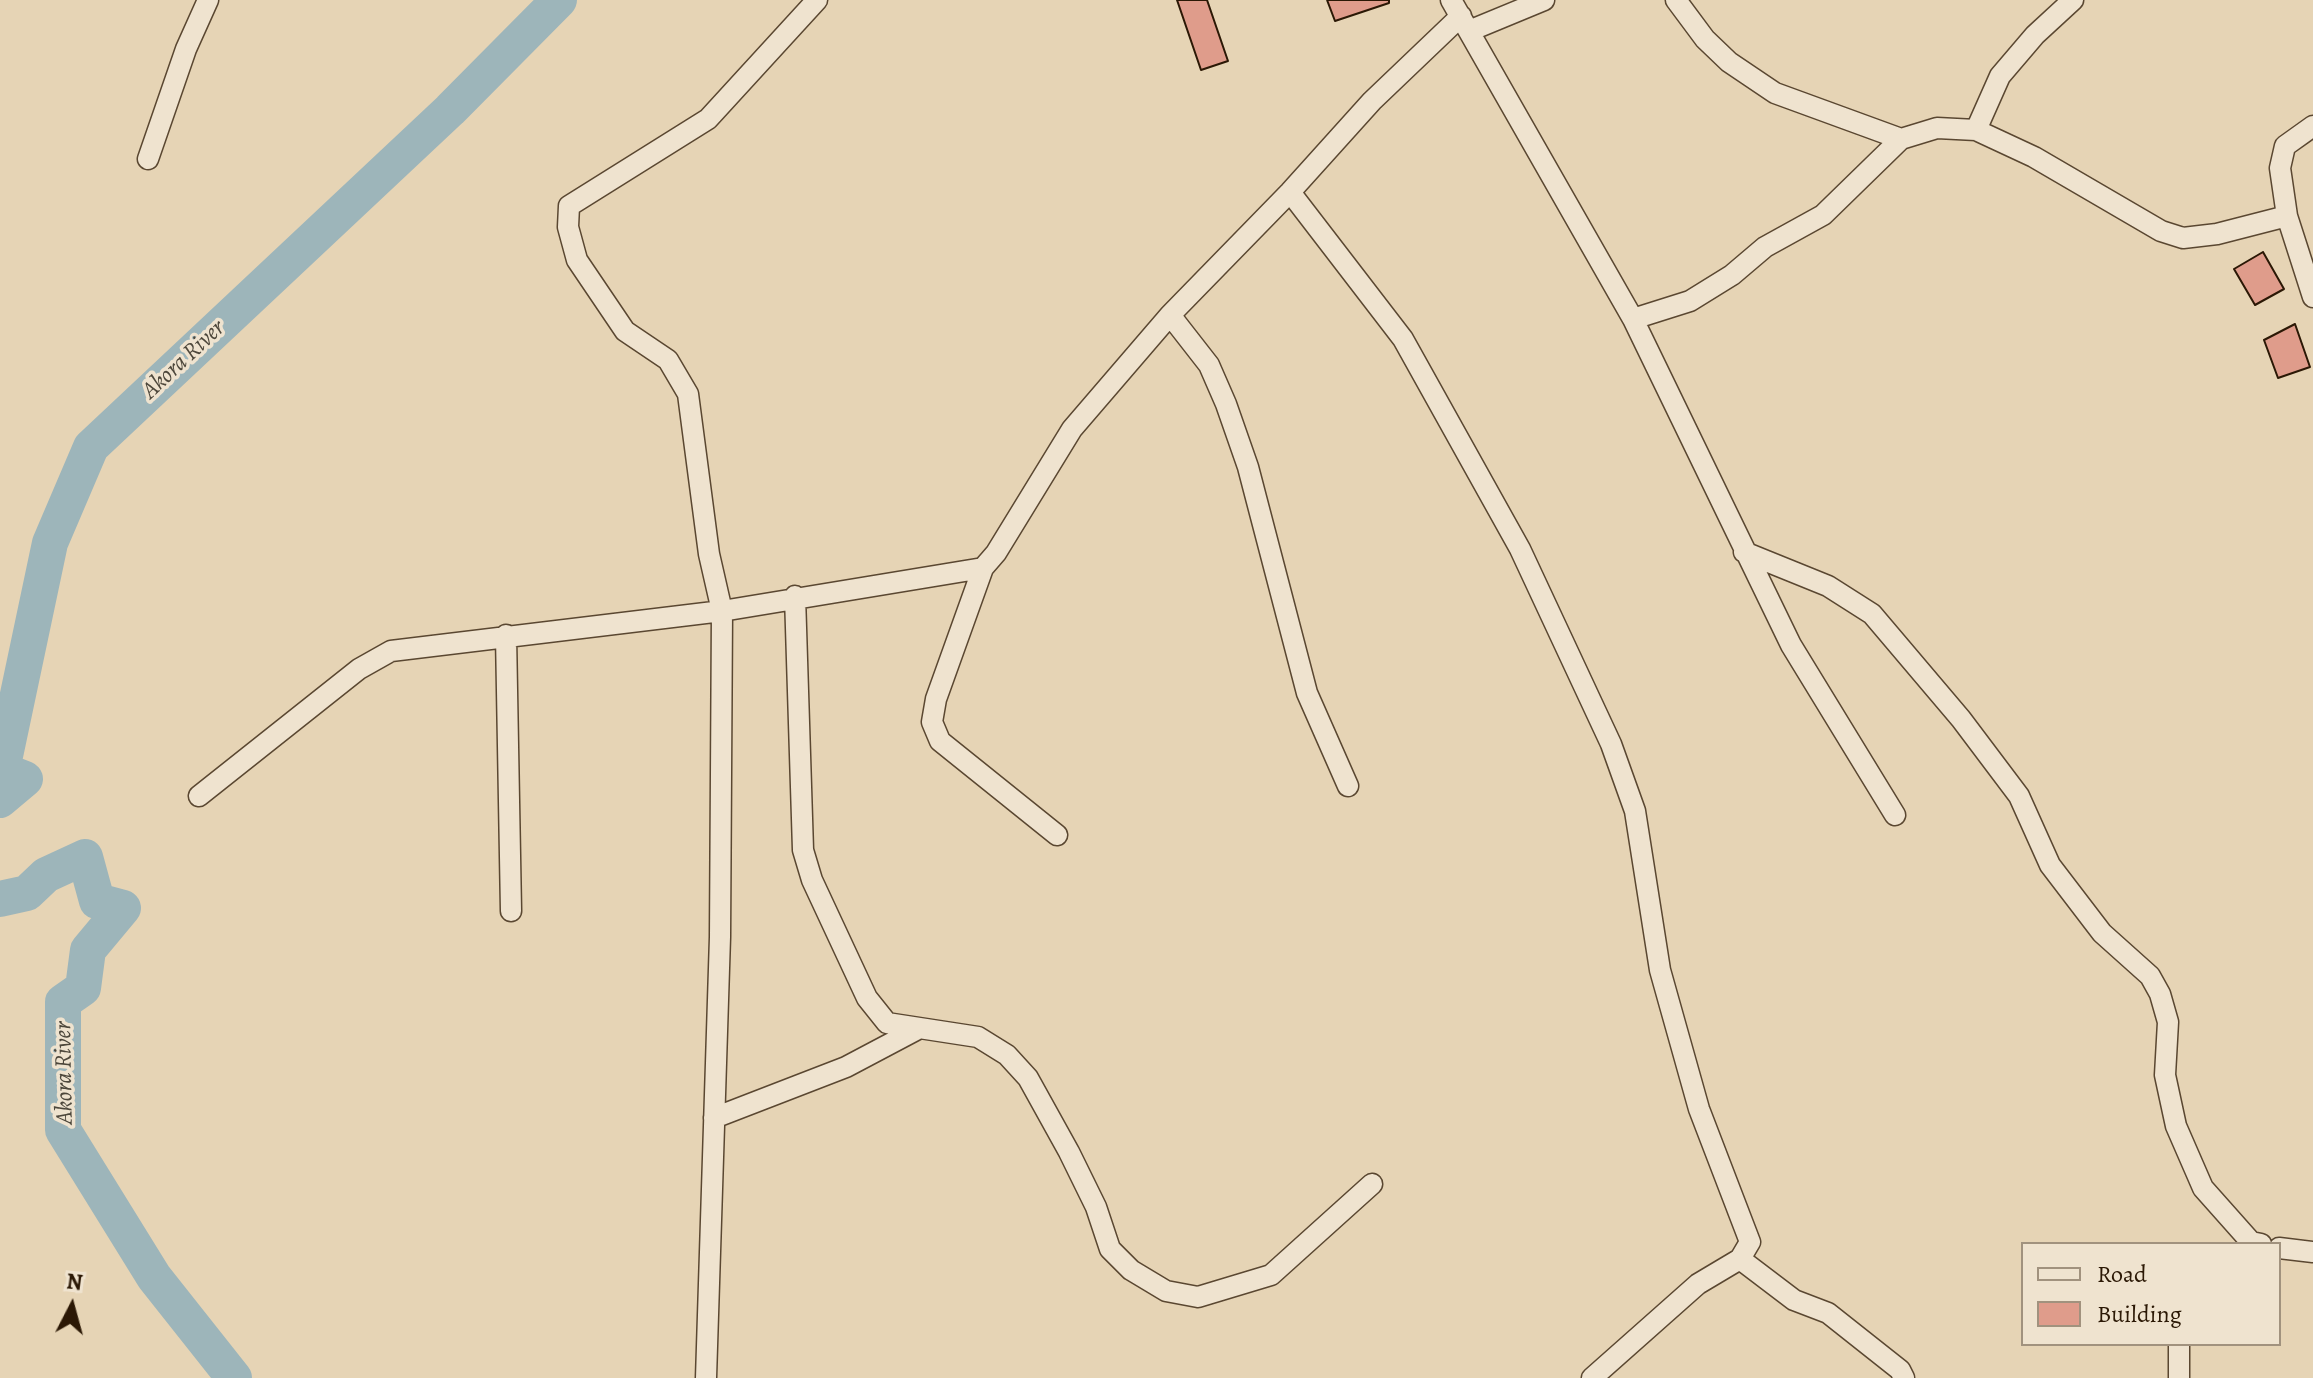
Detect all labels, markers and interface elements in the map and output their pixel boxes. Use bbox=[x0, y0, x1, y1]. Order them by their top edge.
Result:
water label: Akora River bbox=[137, 314, 231, 406]
water label: Akora River bbox=[50, 1021, 80, 1125]
legend bbox=[2021, 1242, 2281, 1346]
text: Road bbox=[2097, 1258, 2147, 1290]
north arrow bbox=[32, 1266, 112, 1346]
text: N bbox=[65, 1266, 84, 1298]
text: Building bbox=[2097, 1298, 2182, 1330]

